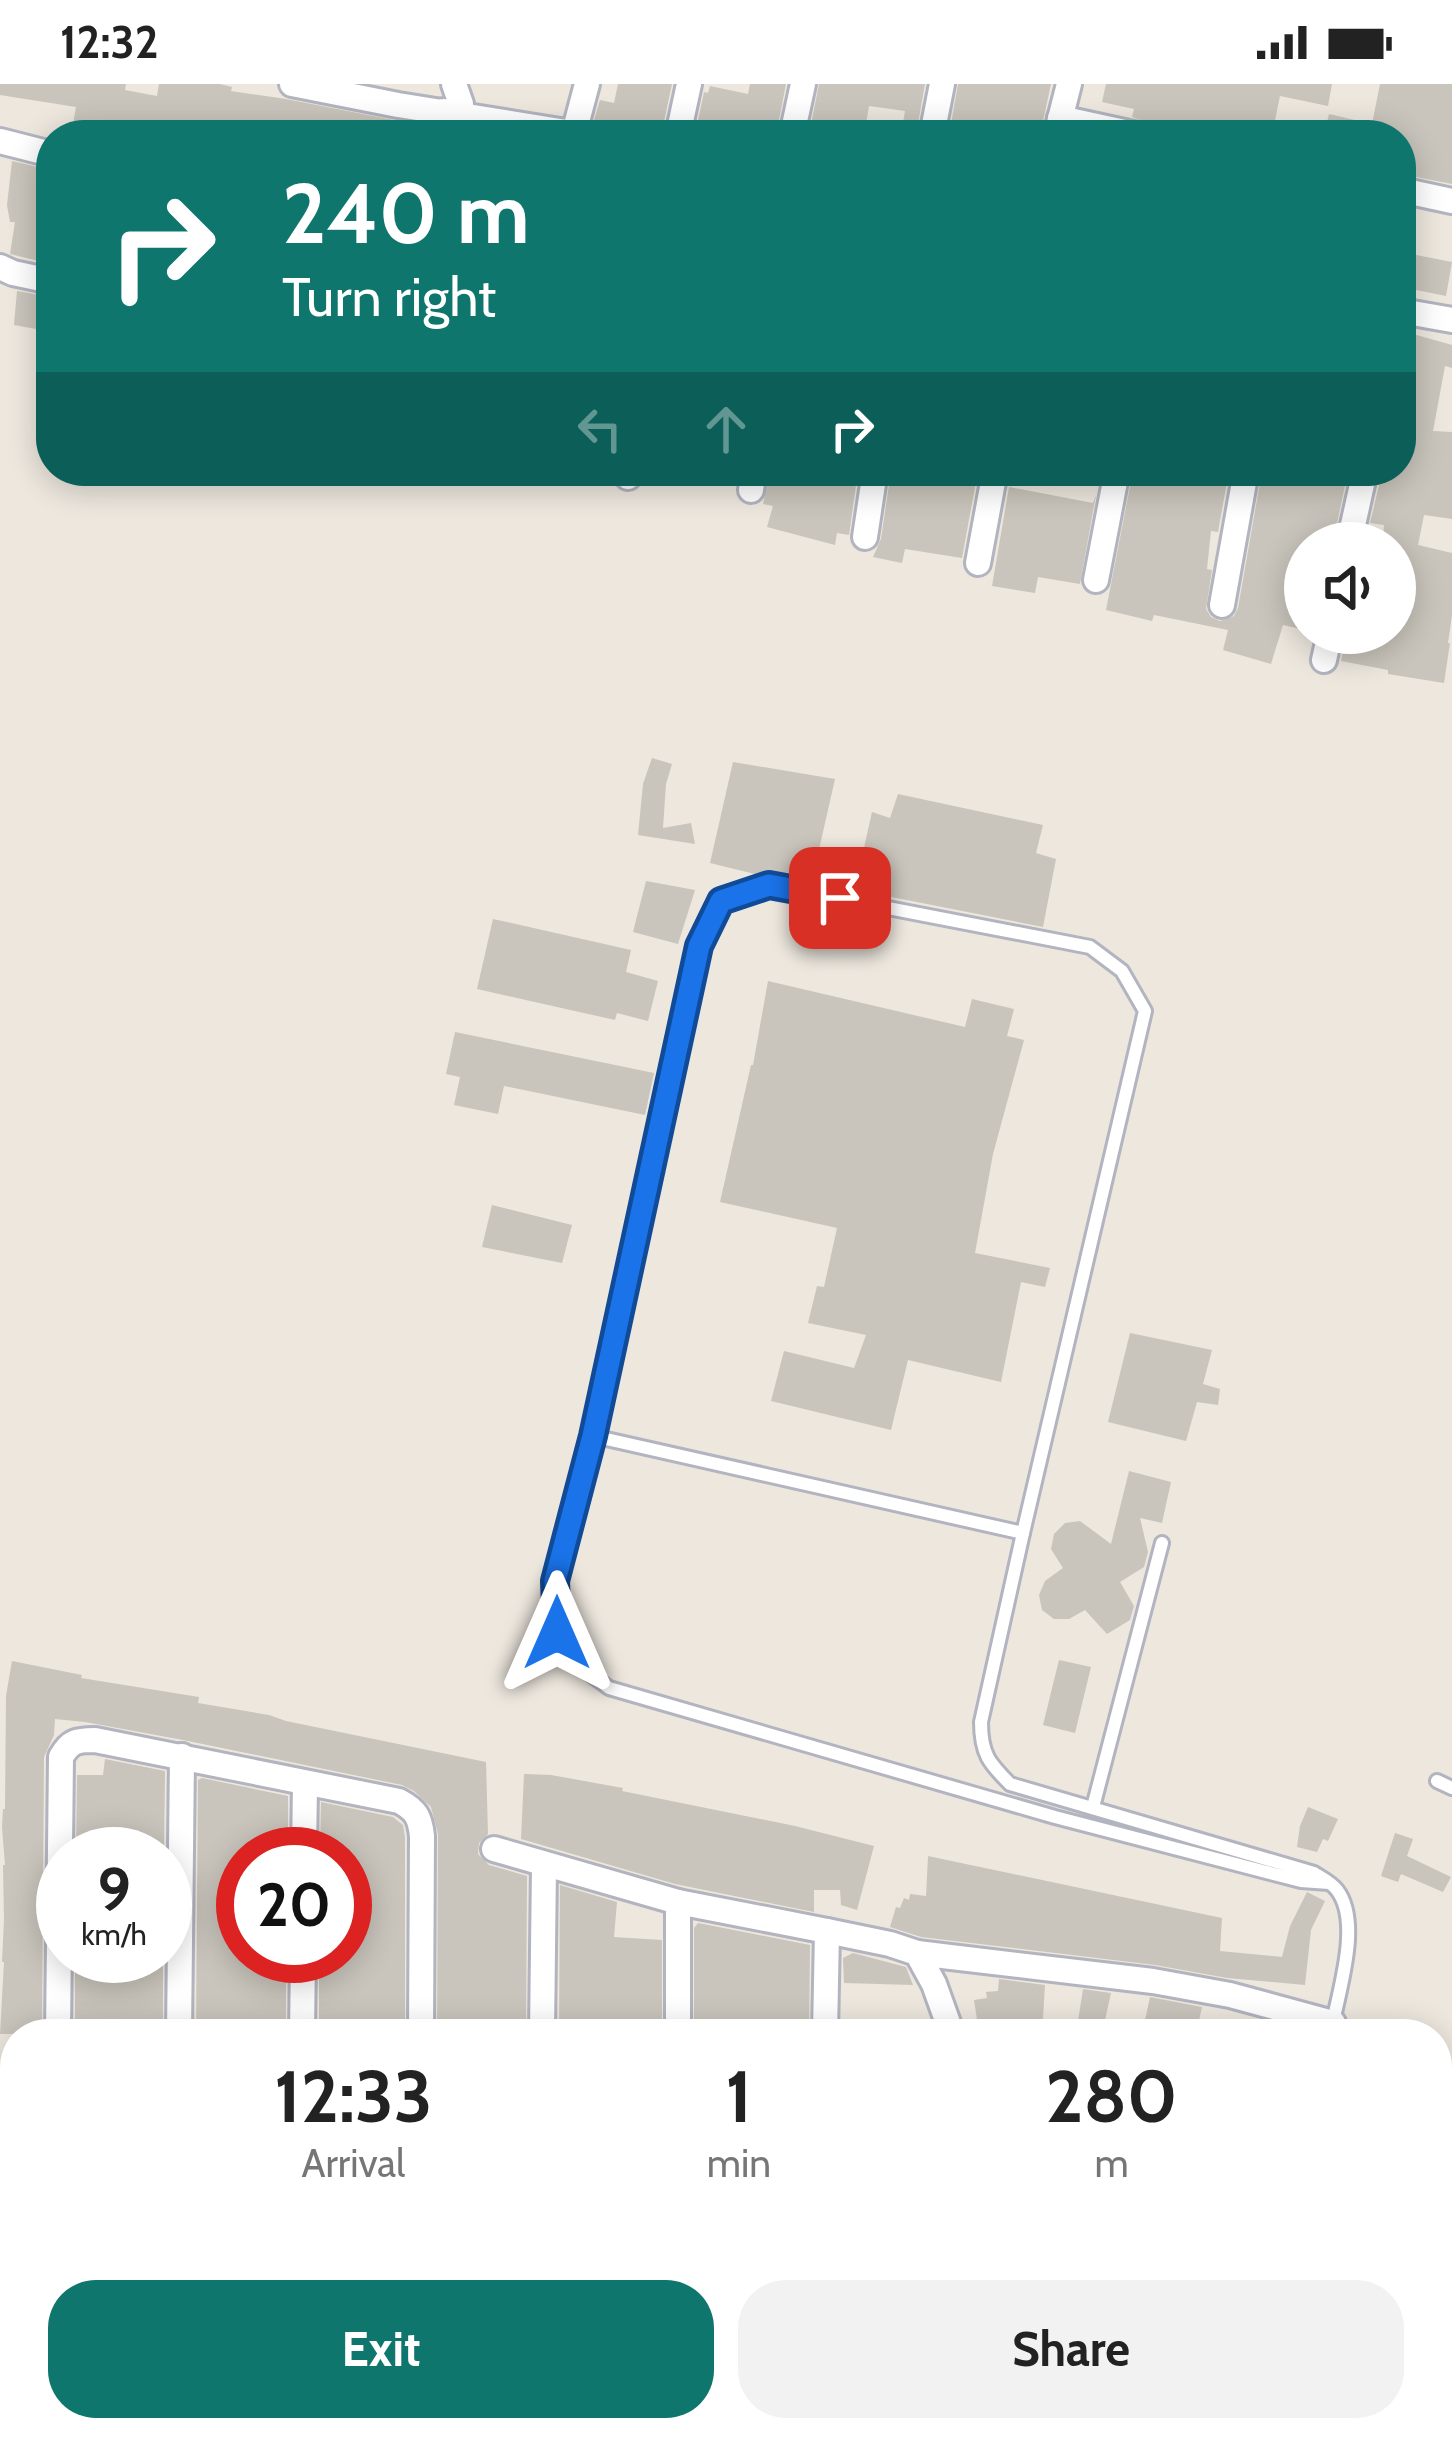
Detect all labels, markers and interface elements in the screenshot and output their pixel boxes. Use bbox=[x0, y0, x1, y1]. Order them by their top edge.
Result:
text: 12:32 bbox=[60, 15, 158, 69]
text: 240 m bbox=[282, 162, 530, 264]
icon: right bbox=[84, 168, 240, 324]
text: Turn right bbox=[282, 264, 496, 330]
icon: left bbox=[567, 396, 633, 462]
icon: ahead bbox=[693, 396, 759, 462]
icon: right bbox=[819, 396, 885, 462]
map controls bbox=[1284, 522, 1416, 654]
button: sound bbox=[1284, 522, 1416, 654]
pin bbox=[789, 847, 891, 949]
icon: arrive bbox=[807, 865, 873, 931]
position arrow bbox=[494, 1570, 620, 1696]
speed limit sign: 20 bbox=[216, 1827, 372, 1983]
text: 9 bbox=[97, 1853, 131, 1926]
text: km/h bbox=[81, 1916, 147, 1953]
text: 12:33 bbox=[274, 2053, 433, 2140]
text: 1 bbox=[726, 2053, 752, 2140]
text: 280 bbox=[1045, 2053, 1178, 2140]
text: Arrival bbox=[301, 2139, 405, 2187]
text: min bbox=[707, 2139, 771, 2187]
text: m bbox=[1094, 2139, 1129, 2187]
button: Exit bbox=[48, 2280, 714, 2418]
button: Share bbox=[738, 2280, 1404, 2418]

